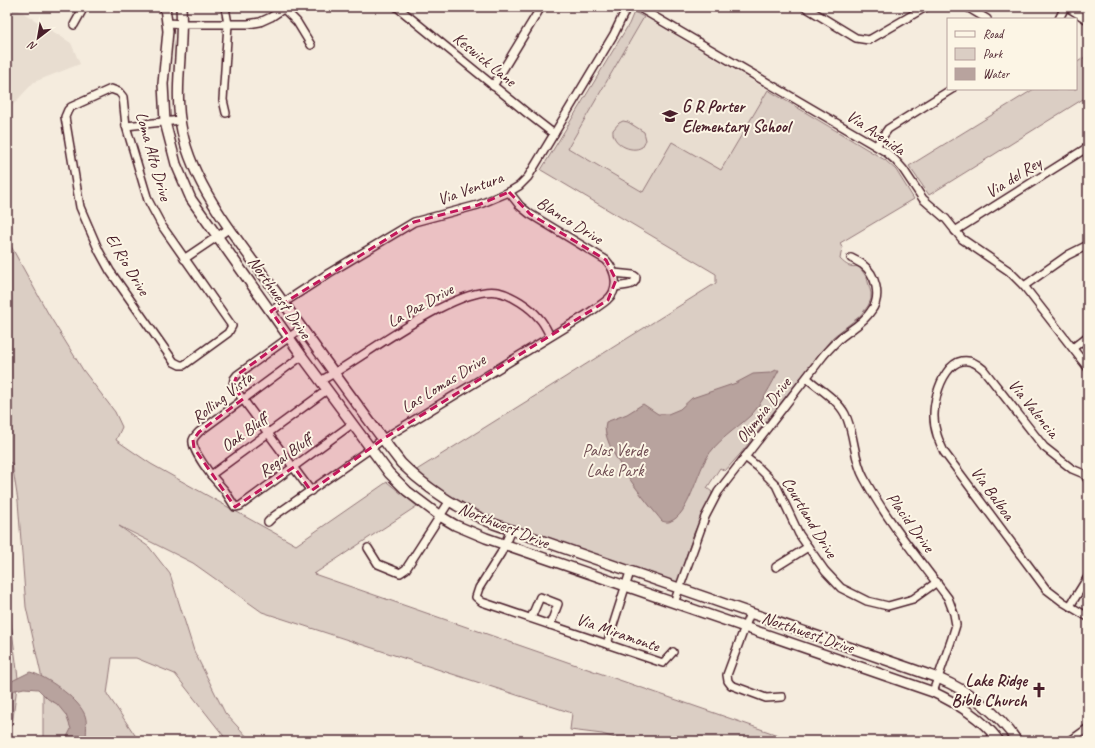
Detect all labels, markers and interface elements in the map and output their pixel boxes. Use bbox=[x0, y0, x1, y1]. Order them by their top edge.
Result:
north arrow bbox=[18, 18, 58, 58]
legend bbox=[947, 18, 1077, 90]
text: Road bbox=[983, 26, 1005, 42]
street label: Keswick Lane bbox=[449, 28, 522, 92]
text: N bbox=[24, 38, 39, 54]
text: Park bbox=[983, 46, 1004, 62]
text: Water bbox=[983, 66, 1011, 82]
place label: G R Porter Elementary School bbox=[682, 96, 793, 137]
street label: Via Avenida bbox=[842, 105, 910, 160]
school or university icon: G R Porter Elementary School bbox=[661, 107, 679, 125]
street label: Loma Alto Drive bbox=[131, 109, 177, 204]
street label: Via del Rey bbox=[981, 151, 1046, 203]
street label: Via Ventura bbox=[434, 167, 507, 210]
street label: Blanco Drive bbox=[533, 192, 608, 250]
street label: El Rio Drive bbox=[101, 229, 155, 300]
street label: Northwest Drive bbox=[243, 252, 317, 344]
street label: La Paz Drive bbox=[384, 278, 458, 332]
street label: Las Lomas Drive bbox=[397, 348, 491, 418]
street label: Rolling Vista bbox=[187, 366, 258, 428]
street label: Olympia Drive bbox=[731, 372, 797, 447]
street label: Via Valencia bbox=[1004, 375, 1065, 444]
street label: Oak Bluff bbox=[217, 406, 275, 456]
street label: Regal Bluff bbox=[255, 427, 319, 482]
park label: Palos Verde Lake Park bbox=[582, 440, 649, 481]
street label: Via Balboa bbox=[966, 462, 1020, 525]
street label: Courtland Drive bbox=[777, 473, 843, 563]
street label: Placid Drive bbox=[882, 488, 940, 557]
street label: Northwest Drive bbox=[455, 498, 554, 554]
street label: Northwest Drive bbox=[759, 607, 858, 658]
street label: Via Miramonte bbox=[574, 608, 664, 657]
place label: Lake Ridge Bible Church bbox=[952, 670, 1029, 711]
church icon: Lake Ridge Bible Church bbox=[1030, 681, 1048, 699]

